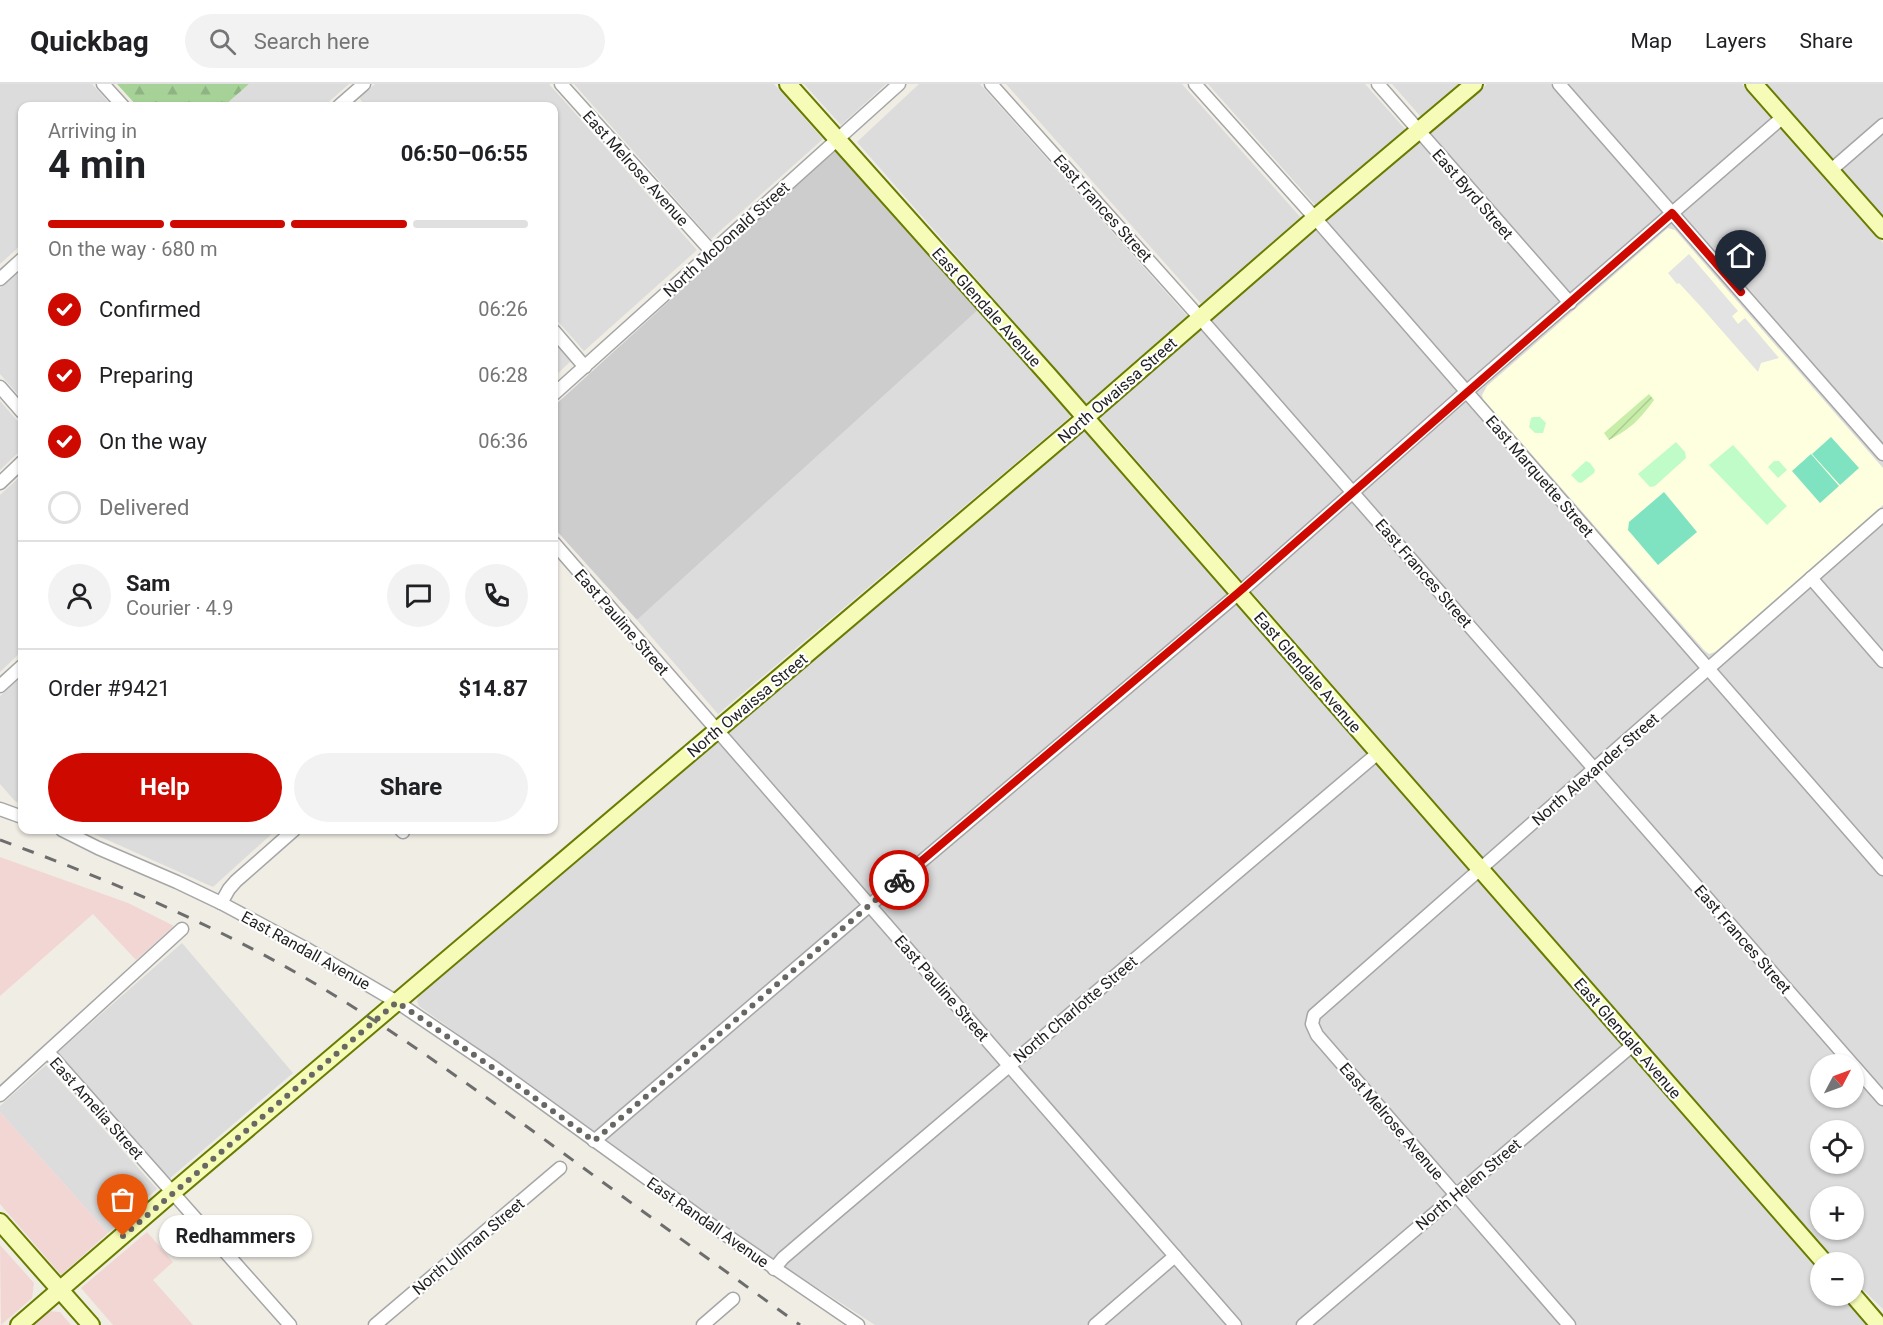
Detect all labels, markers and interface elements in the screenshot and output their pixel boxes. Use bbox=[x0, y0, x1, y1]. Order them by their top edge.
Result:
search box bbox=[185, 14, 605, 68]
text: Quickbag bbox=[30, 25, 149, 58]
icon: search bbox=[206, 25, 239, 58]
text: Search here bbox=[254, 29, 369, 54]
text: Map bbox=[1630, 29, 1672, 53]
text: Layers bbox=[1705, 29, 1766, 53]
text: Share bbox=[1799, 29, 1853, 53]
street label: East Melrose Avenue bbox=[579, 107, 693, 230]
text: Arriving in bbox=[48, 119, 137, 143]
text: 06:50–06:55 bbox=[401, 141, 528, 166]
text: 4 min bbox=[48, 142, 146, 188]
street label: East Byrd Street bbox=[1428, 145, 1517, 243]
street label: East Frances Street bbox=[1049, 151, 1156, 266]
street label: North McDonald Street bbox=[659, 178, 793, 301]
pin bbox=[1715, 230, 1766, 292]
text: On the way · 680 m bbox=[48, 237, 217, 261]
icon: home bbox=[1724, 239, 1757, 272]
street label: East Glendale Avenue bbox=[928, 244, 1045, 371]
icon: check bbox=[48, 293, 81, 326]
text: Confirmed bbox=[99, 297, 201, 322]
text: 06:26 bbox=[478, 297, 528, 321]
street label: North Owaissa Street bbox=[1054, 334, 1181, 447]
icon: check bbox=[48, 359, 81, 392]
text: Preparing bbox=[99, 363, 193, 388]
text: 06:28 bbox=[478, 363, 528, 387]
street label: East Marquette Street bbox=[1482, 412, 1598, 541]
icon: check bbox=[48, 425, 81, 458]
text: On the way bbox=[99, 429, 207, 454]
text: 06:36 bbox=[478, 429, 528, 453]
text: Delivered bbox=[99, 495, 189, 520]
street label: East Frances Street bbox=[1371, 515, 1476, 632]
button: person bbox=[48, 564, 111, 627]
button: chat bbox=[387, 564, 450, 627]
button: phone bbox=[465, 564, 528, 627]
street label: East Pauline Street bbox=[570, 566, 673, 679]
text: Sam bbox=[126, 571, 170, 596]
text: Courier · 4.9 bbox=[126, 596, 233, 620]
street label: East Glendale Avenue bbox=[1250, 608, 1365, 737]
street label: North Owaissa Street bbox=[683, 649, 811, 761]
text: Order #9421 bbox=[48, 676, 170, 701]
text: $14.87 bbox=[459, 676, 528, 701]
street label: North Alexander Street bbox=[1528, 709, 1663, 830]
button: Help bbox=[48, 753, 282, 822]
button: Share bbox=[294, 753, 528, 822]
courier bbox=[869, 850, 929, 910]
icon: bike bbox=[883, 864, 916, 897]
street label: East Frances Street bbox=[1690, 881, 1795, 998]
street label: East Randall Avenue bbox=[238, 907, 374, 994]
street label: East Pauline Street bbox=[890, 932, 993, 1045]
street label: North Charlotte Street bbox=[1010, 952, 1141, 1067]
street label: East Glendale Avenue bbox=[1570, 974, 1685, 1103]
street label: East Amelia Street bbox=[46, 1053, 147, 1163]
north arrow bbox=[1810, 1054, 1864, 1108]
map controls bbox=[1810, 1054, 1864, 1306]
street label: East Melrose Avenue bbox=[1336, 1059, 1448, 1184]
button: locate bbox=[1810, 1120, 1864, 1174]
street label: North Helen Street bbox=[1412, 1135, 1525, 1234]
street label: East Randall Avenue bbox=[643, 1173, 772, 1272]
pin bbox=[97, 1174, 148, 1236]
icon: bag bbox=[106, 1183, 139, 1216]
button: + bbox=[1810, 1186, 1864, 1240]
street label: North Ullman Street bbox=[408, 1194, 528, 1299]
callout: Redhammers bbox=[159, 1215, 312, 1257]
text: Redhammers bbox=[176, 1224, 295, 1248]
button: − bbox=[1810, 1252, 1864, 1306]

